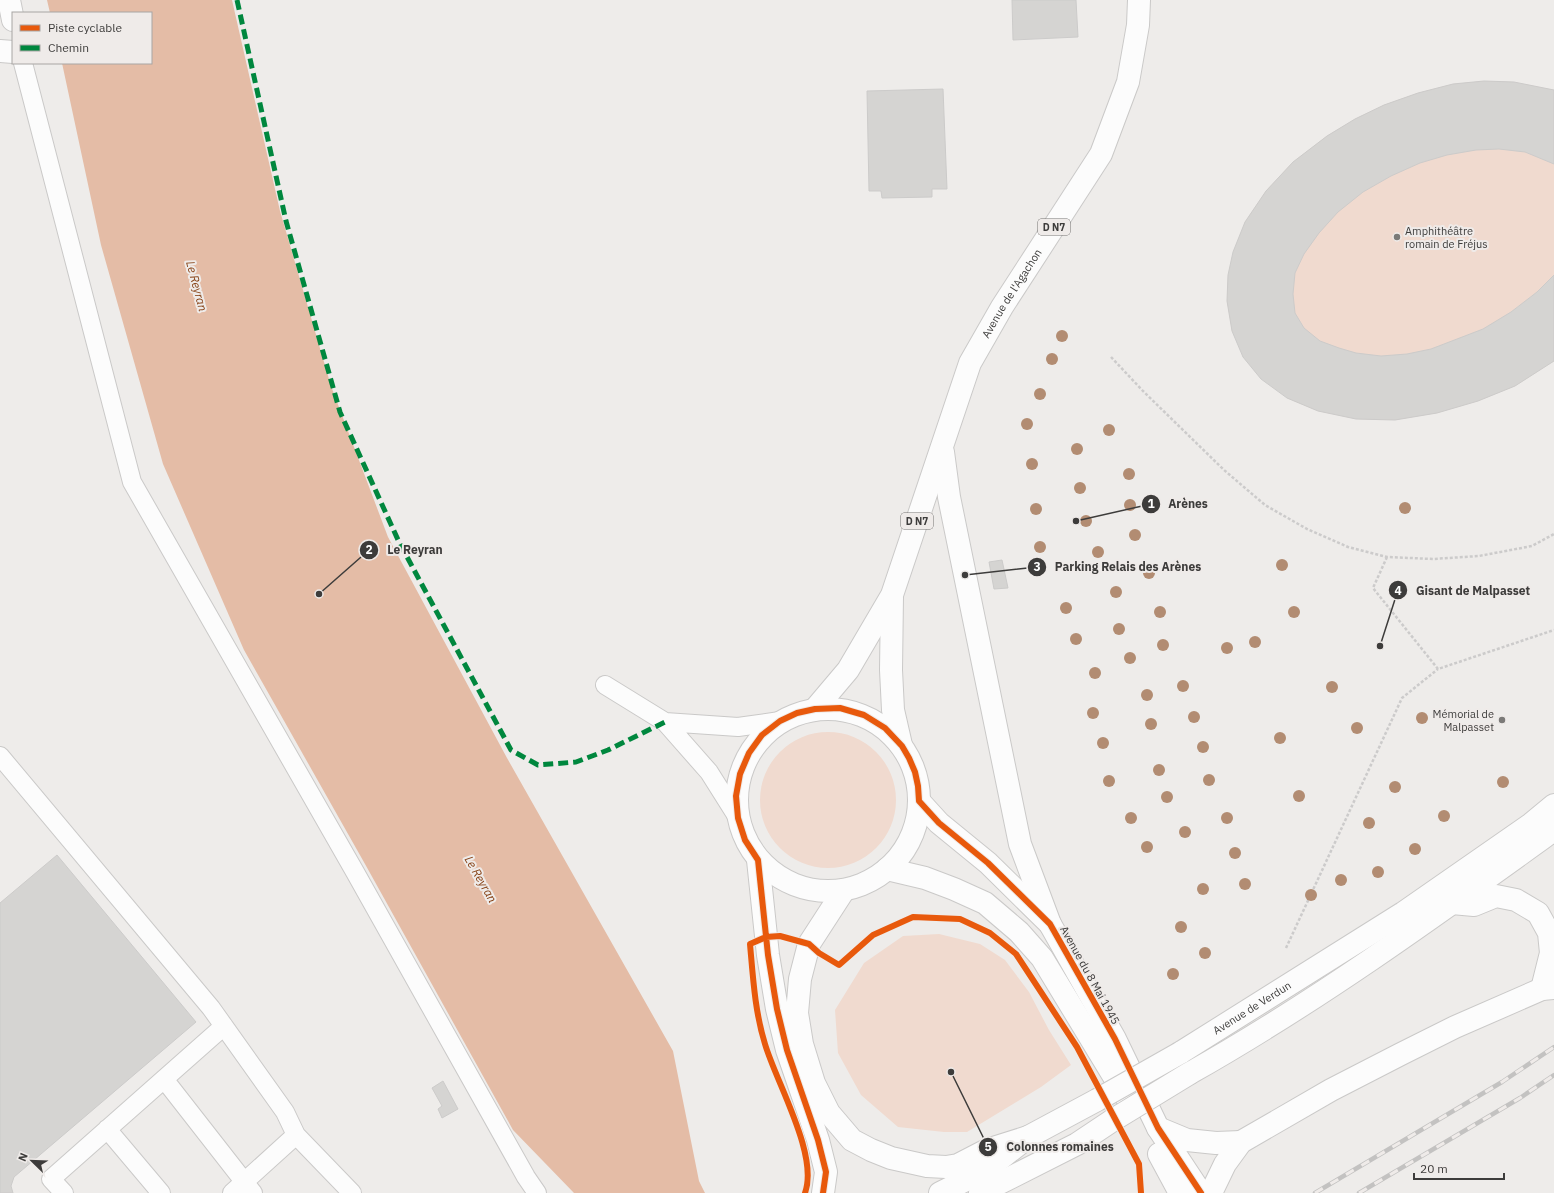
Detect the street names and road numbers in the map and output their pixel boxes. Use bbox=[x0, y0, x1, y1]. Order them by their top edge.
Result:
road number: D N7 bbox=[1038, 219, 1070, 235]
street label: Avenue de l'Agachon bbox=[979, 246, 1045, 340]
road number: D N7 bbox=[901, 513, 933, 529]
street label: Avenue du 8 Mai 1945 bbox=[1057, 923, 1123, 1027]
street label: Avenue de Verdun bbox=[1210, 978, 1294, 1038]

